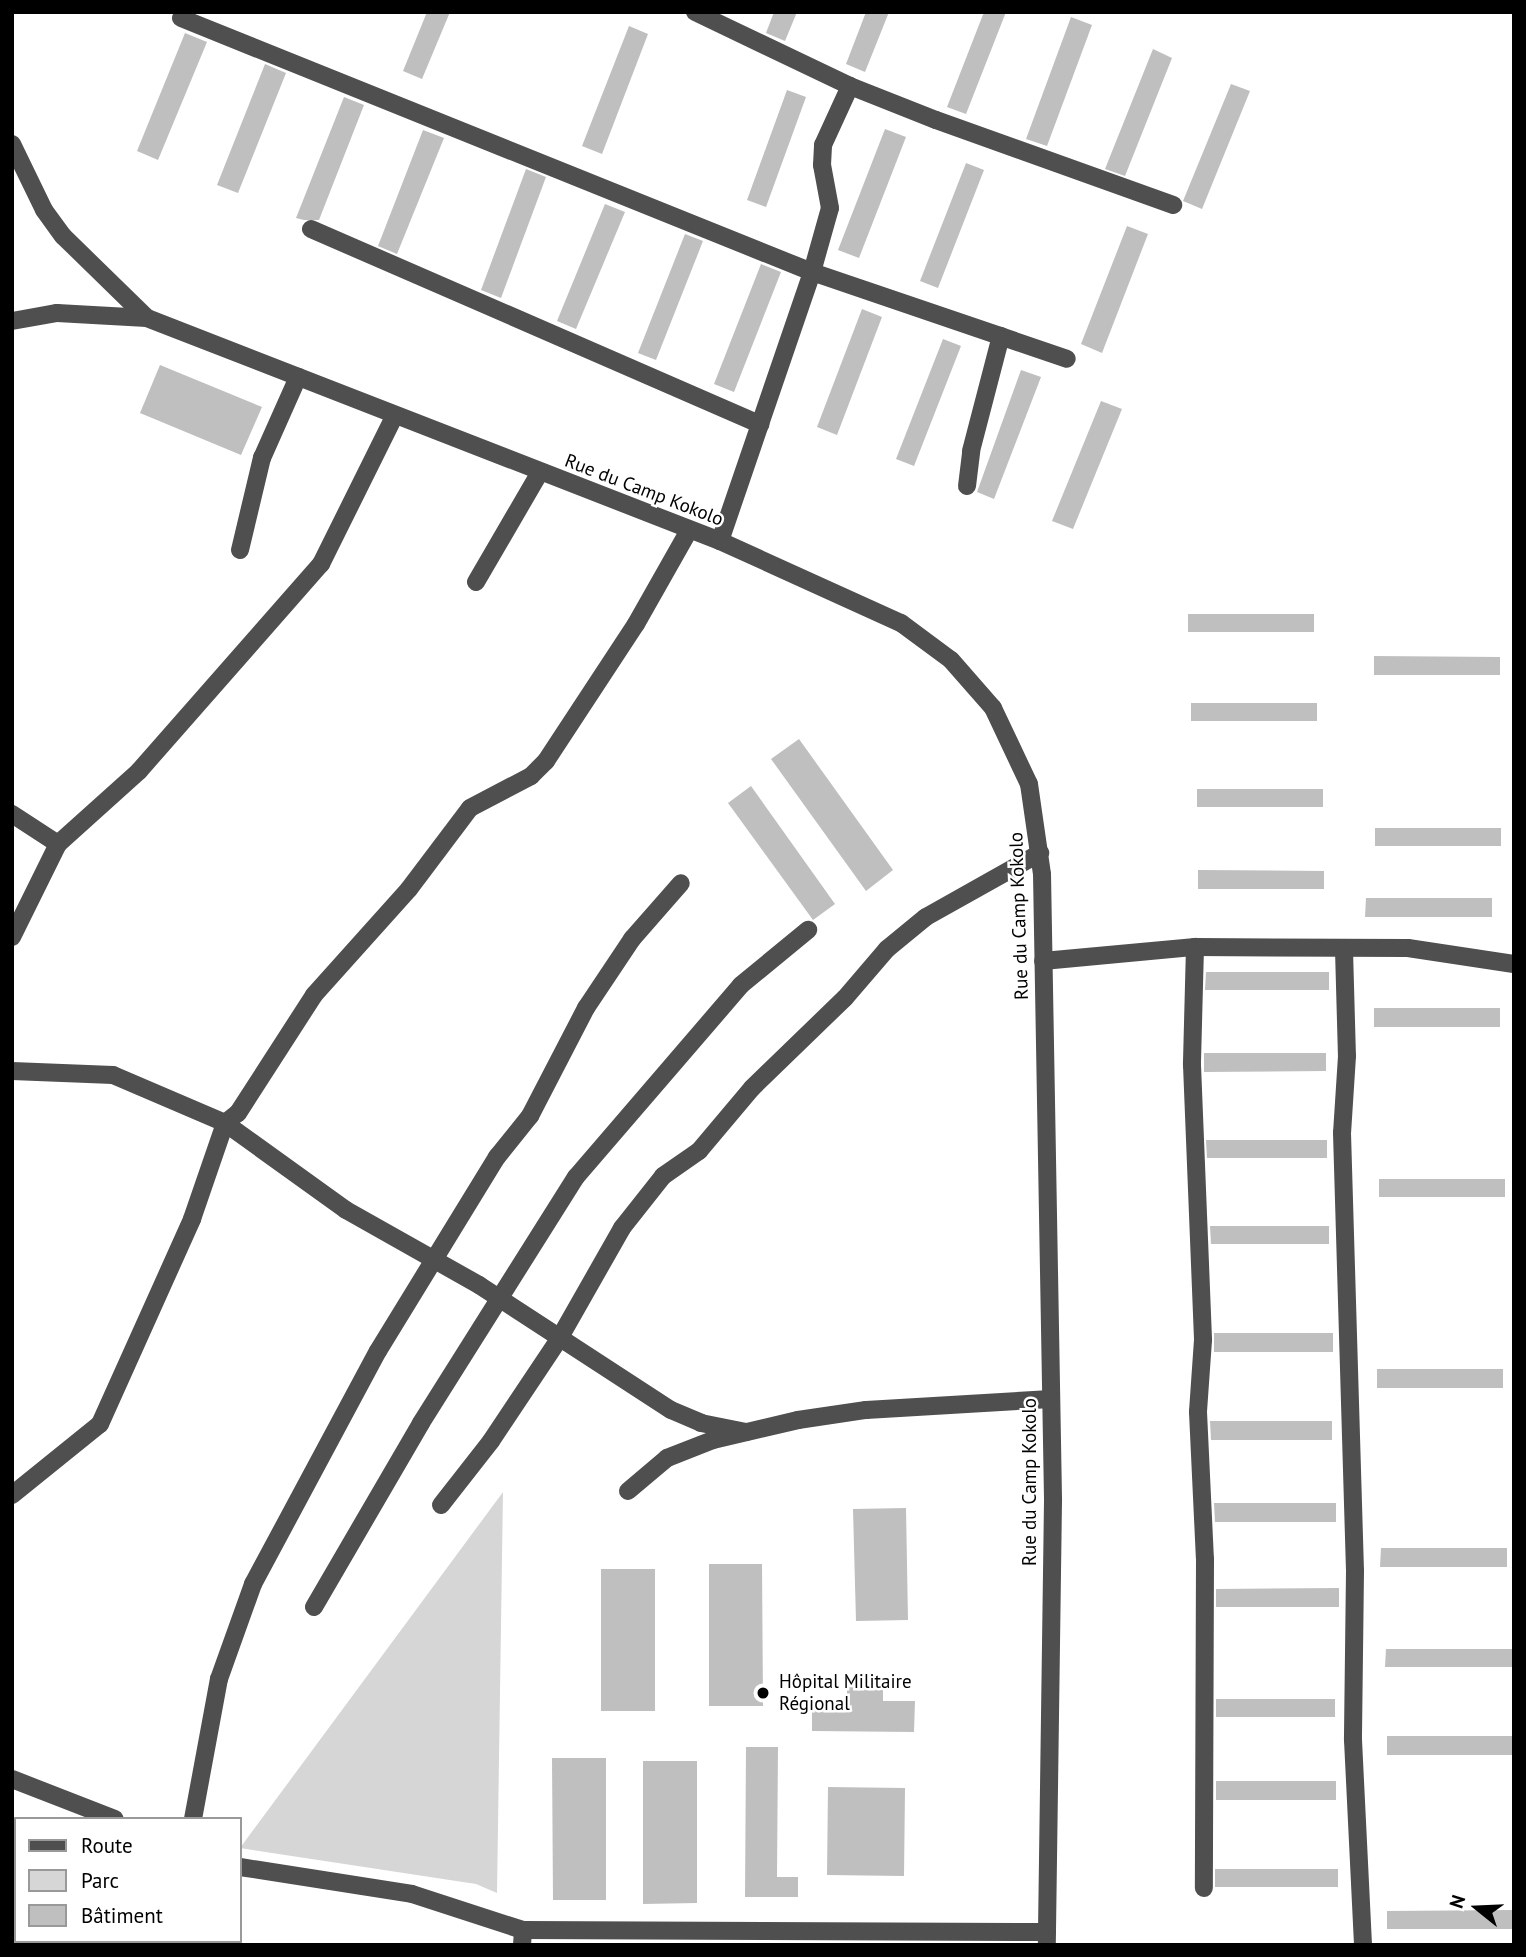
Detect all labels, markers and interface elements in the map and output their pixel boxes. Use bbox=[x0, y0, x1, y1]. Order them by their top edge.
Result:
street label: Rue du Camp Kokolo bbox=[561, 449, 727, 531]
street label: Rue du Camp Kokolo bbox=[1005, 832, 1033, 1000]
street label: Rue du Camp Kokolo bbox=[1019, 1398, 1041, 1566]
place label: Hôpital Militaire Régional bbox=[779, 1671, 912, 1715]
marker: Hôpital Militaire Régional bbox=[753, 1683, 773, 1703]
legend bbox=[14, 1817, 242, 1943]
text: Route bbox=[81, 1832, 133, 1859]
text: Parc bbox=[81, 1867, 119, 1894]
north arrow bbox=[1442, 1873, 1512, 1943]
text: N bbox=[1444, 1892, 1470, 1911]
text: Bâtiment bbox=[81, 1902, 163, 1929]

